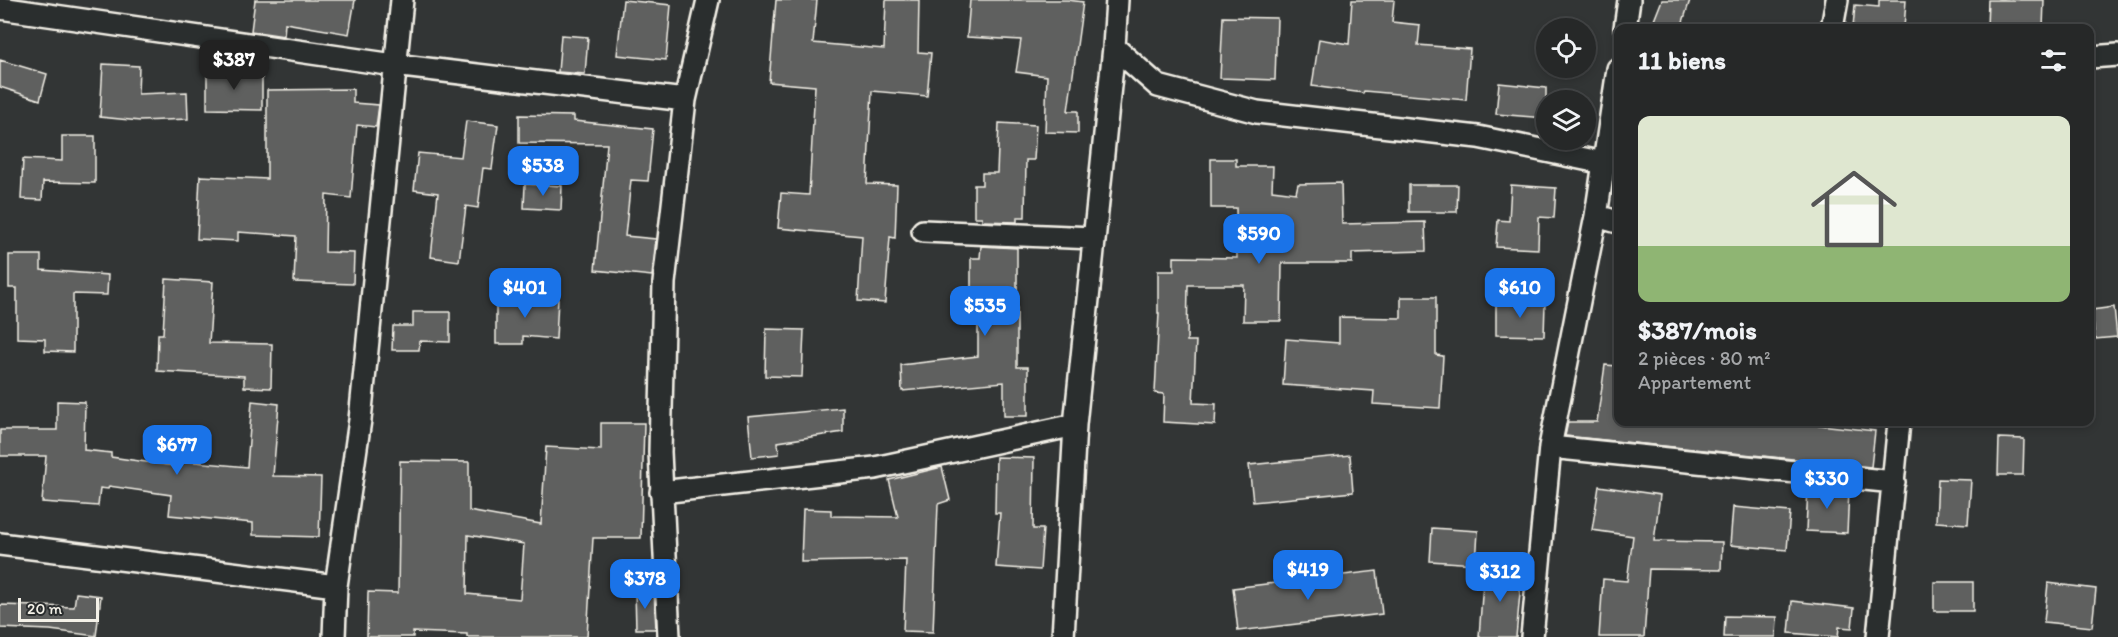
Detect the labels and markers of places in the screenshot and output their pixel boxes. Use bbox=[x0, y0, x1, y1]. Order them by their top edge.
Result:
pin: $387 bbox=[198, 40, 270, 91]
pin: $538 bbox=[507, 146, 579, 197]
pin: $590 bbox=[1223, 214, 1295, 265]
pin: $401 bbox=[489, 268, 561, 319]
pin: $610 bbox=[1484, 268, 1556, 319]
pin: $535 bbox=[949, 286, 1021, 337]
pin: $677 bbox=[141, 425, 213, 476]
pin: $330 bbox=[1791, 459, 1863, 510]
pin: $419 bbox=[1272, 550, 1344, 601]
pin: $312 bbox=[1464, 552, 1536, 603]
pin: $378 bbox=[609, 559, 681, 610]

